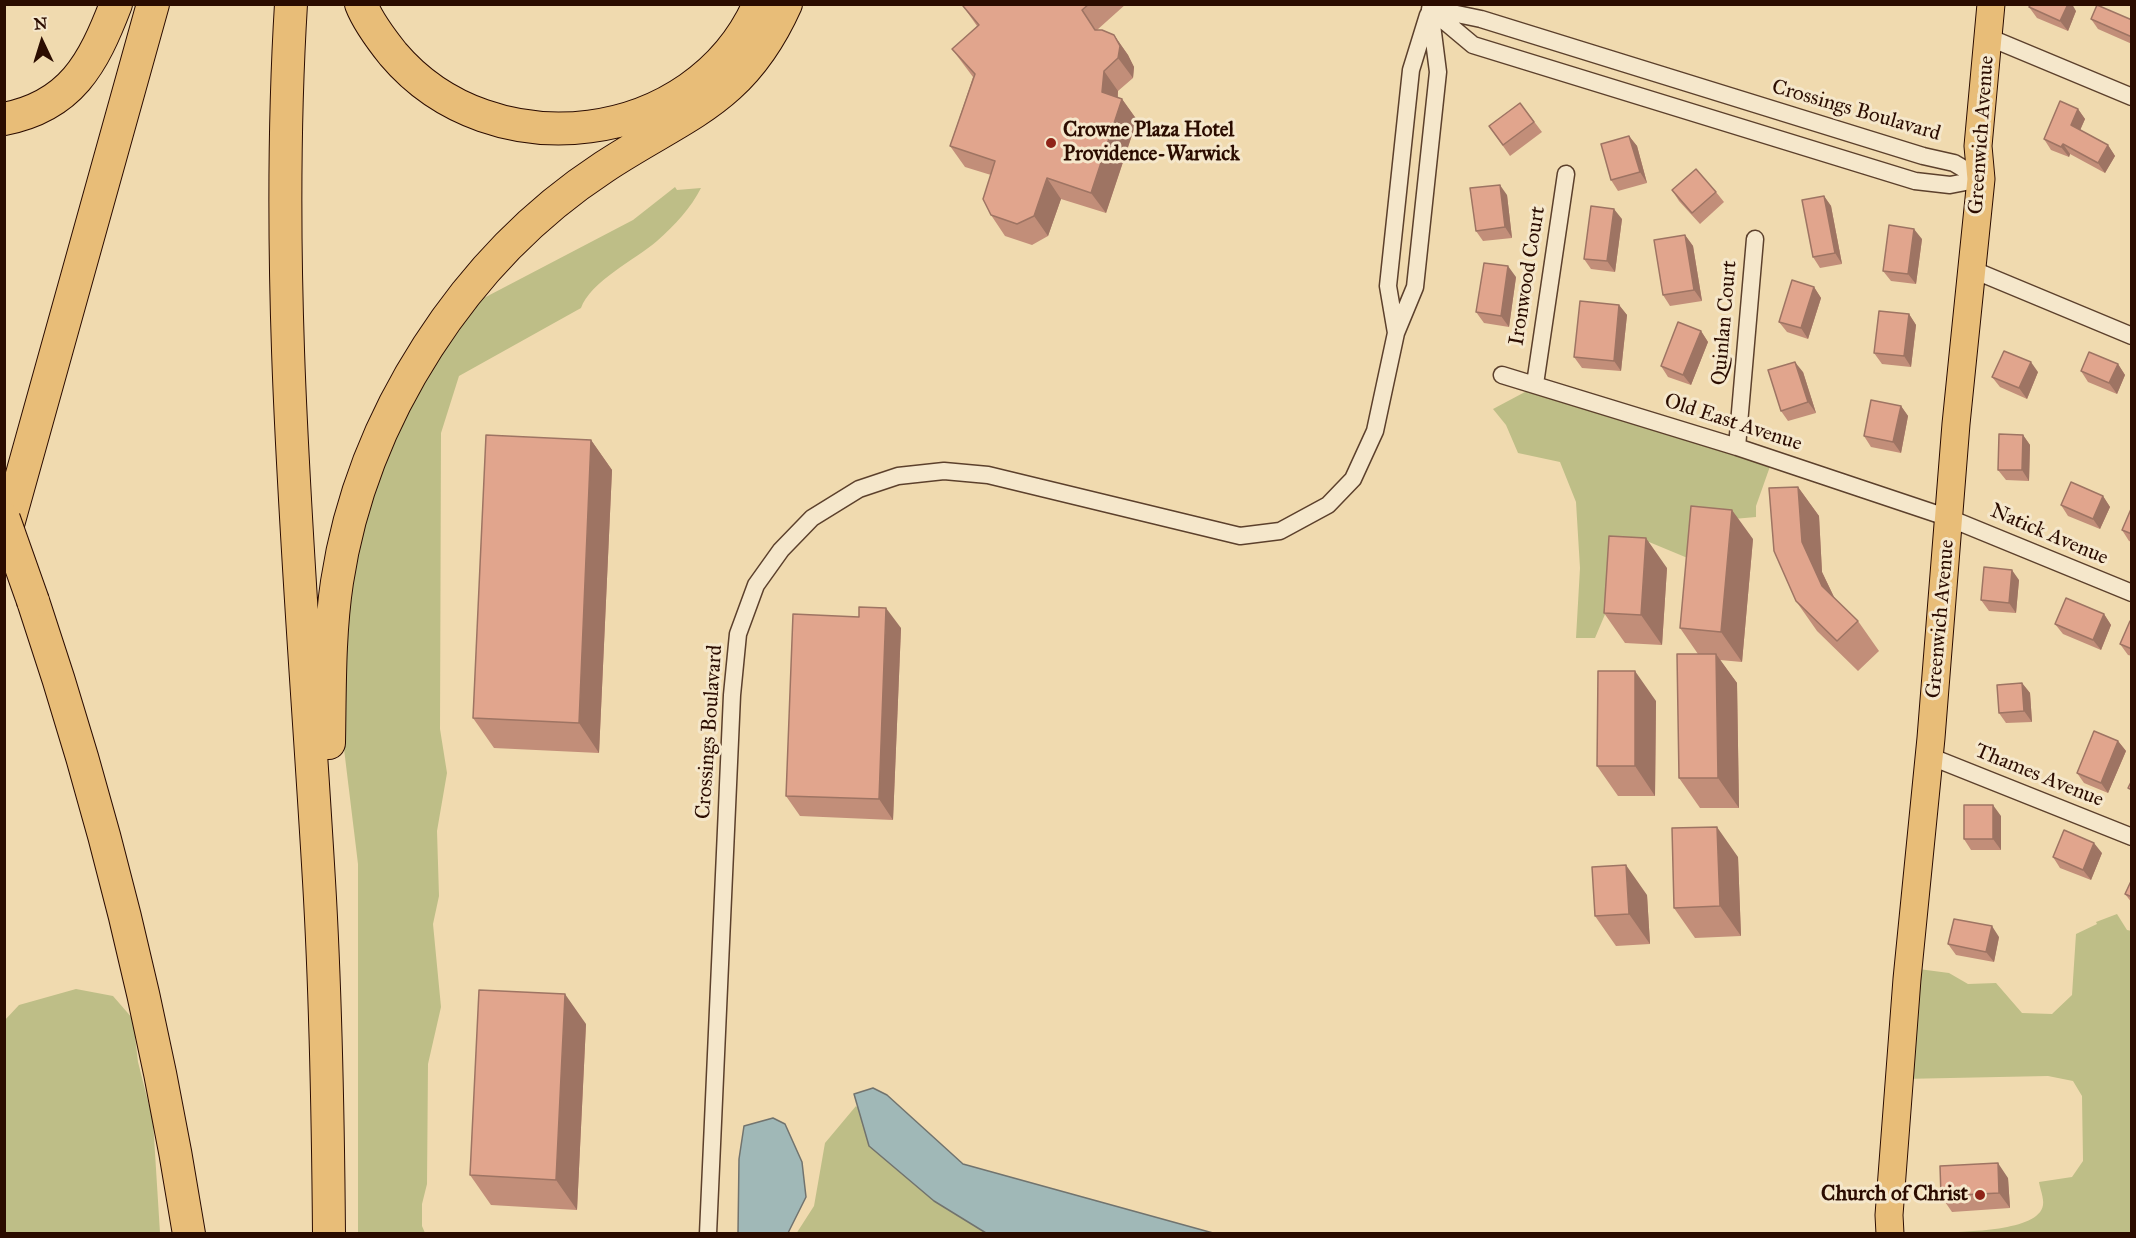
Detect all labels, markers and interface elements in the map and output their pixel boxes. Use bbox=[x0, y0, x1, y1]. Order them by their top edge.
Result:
north arrow bbox=[12, 12, 72, 72]
text: N bbox=[33, 14, 48, 33]
street label: Greenwich Avenue bbox=[1964, 55, 2000, 215]
street label: Crossings Boulavard bbox=[1769, 75, 1943, 147]
place label: Crowne Plaza Hotel Providence-Warwick bbox=[1063, 118, 1240, 168]
marker: Crowne Plaza Hotel Providence-Warwick bbox=[1044, 136, 1058, 150]
street label: Ironwood Court bbox=[1505, 205, 1551, 347]
street label: Quinlan Court bbox=[1707, 260, 1743, 386]
street label: Old East Avenue bbox=[1661, 389, 1805, 457]
street label: Natick Avenue bbox=[1986, 499, 2112, 571]
street label: Greenwich Avenue bbox=[1922, 539, 1960, 699]
street label: Crossings Boulavard bbox=[691, 644, 729, 820]
street label: Thames Avenue bbox=[1971, 739, 2107, 813]
place label: Church of Christ bbox=[1821, 1182, 1968, 1208]
marker: Church of Christ bbox=[1973, 1188, 1987, 1202]

